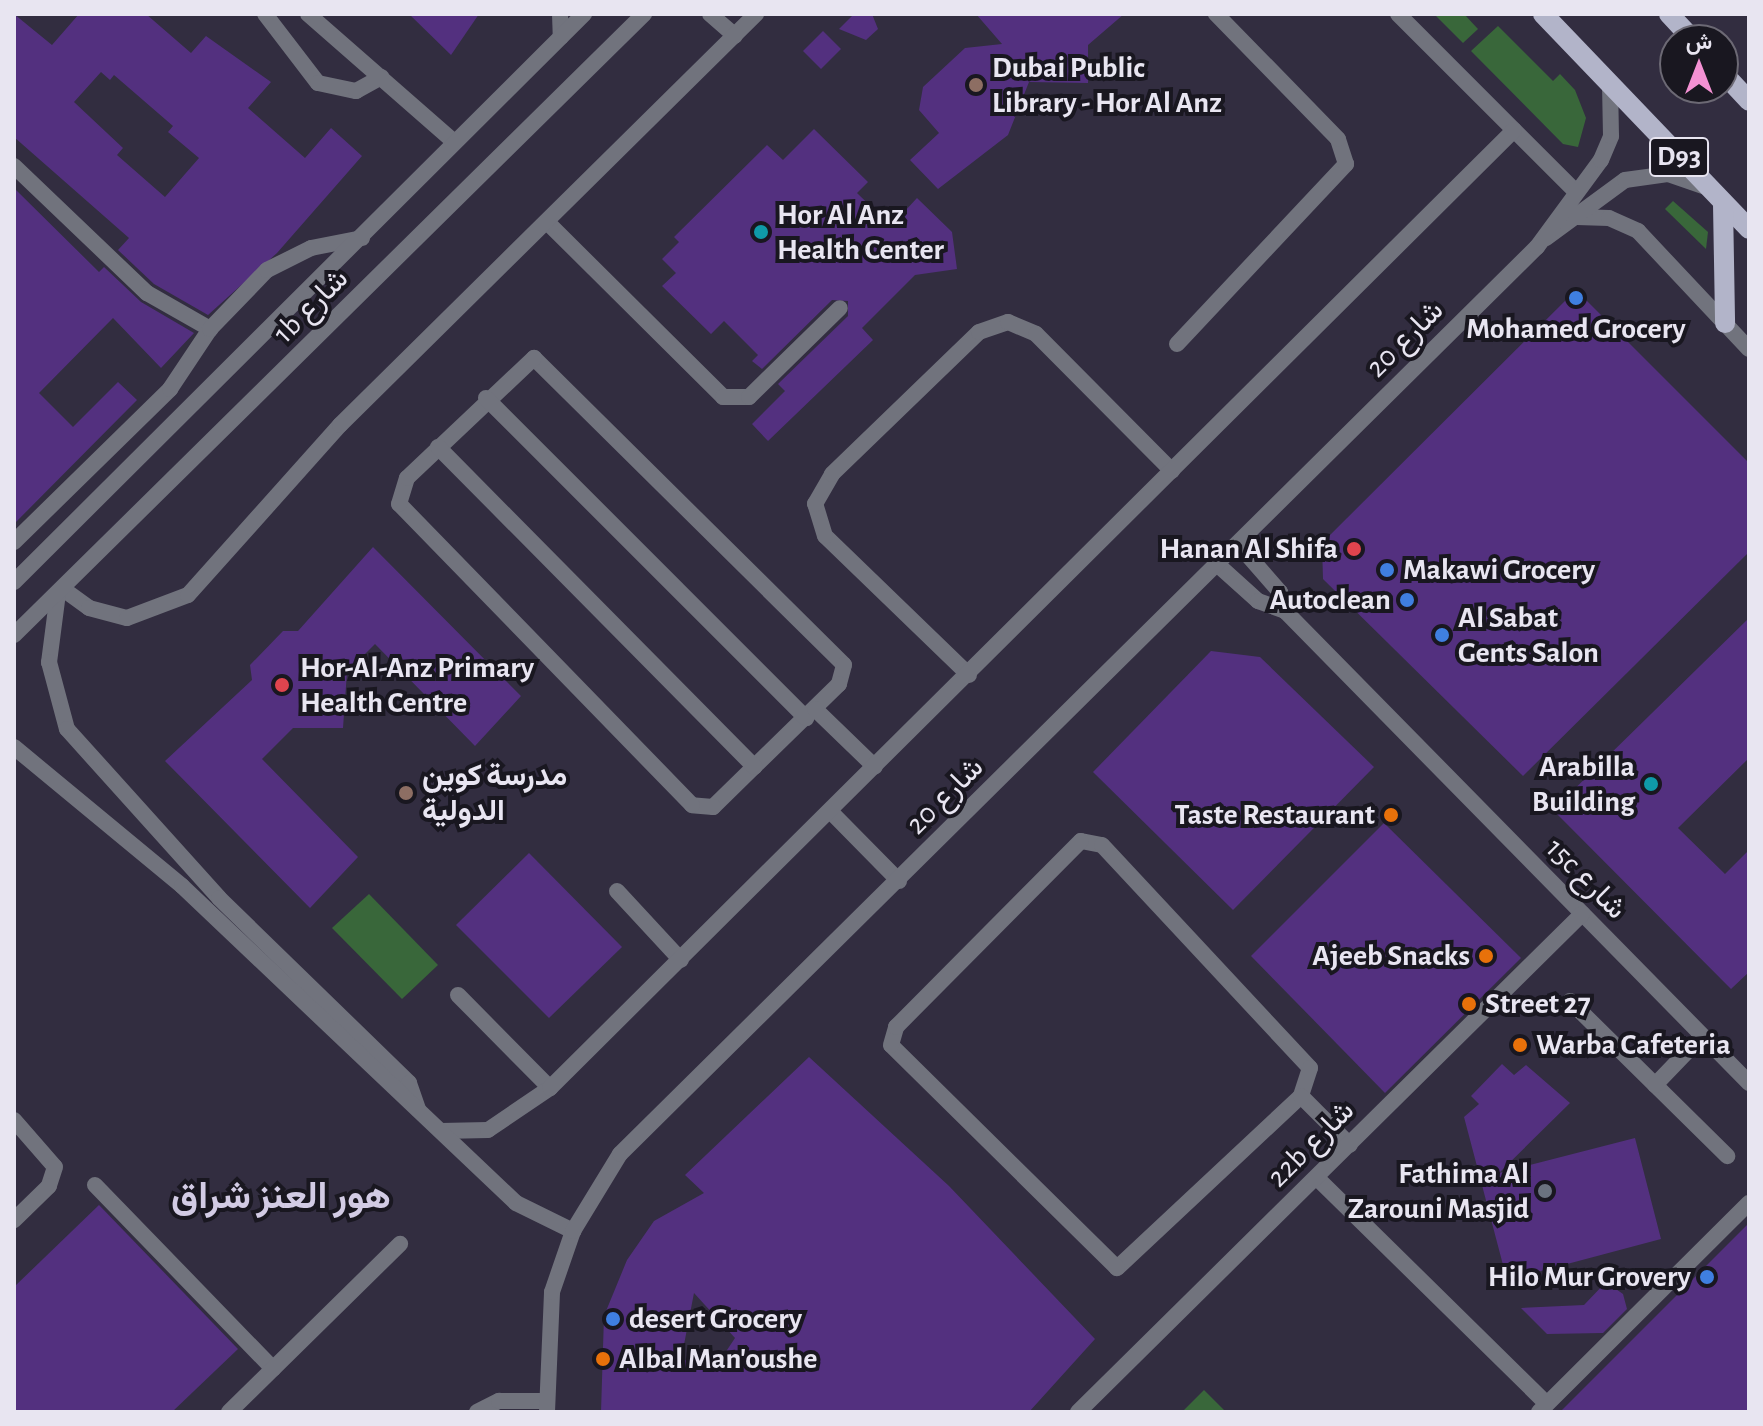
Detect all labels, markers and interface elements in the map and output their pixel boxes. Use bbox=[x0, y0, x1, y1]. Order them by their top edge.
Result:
north arrow bbox=[1659, 24, 1739, 104]
text: ش bbox=[1686, 31, 1712, 53]
place label: Dubai Public Library - Hor Al Anz bbox=[992, 50, 1222, 120]
marker: Dubai Public Library - Hor Al Anz bbox=[967, 76, 985, 94]
road number: D93 bbox=[1649, 133, 1709, 181]
place label: Hor Al Anz Health Center bbox=[777, 197, 944, 268]
marker: Hor Al Anz Health Center bbox=[752, 223, 770, 241]
street label: 1b شارع bbox=[266, 261, 356, 351]
marker: Mohamed Grocery bbox=[1567, 289, 1585, 307]
street label: شارع 20 bbox=[1359, 293, 1451, 385]
place label: Mohamed Grocery bbox=[1466, 311, 1686, 347]
place label: Hanan Al Shifa bbox=[1159, 531, 1338, 567]
marker: Hanan Al Shifa bbox=[1345, 540, 1363, 558]
place label: Makawi Grocery bbox=[1403, 552, 1595, 588]
marker: Makawi Grocery bbox=[1378, 561, 1396, 579]
place label: Autoclean bbox=[1270, 582, 1391, 618]
marker: Autoclean bbox=[1398, 591, 1416, 609]
place label: Al Sabat Gents Salon bbox=[1458, 600, 1599, 670]
marker: Al Sabat Gents Salon bbox=[1433, 626, 1451, 644]
place label: Hor-Al-Anz Primary Health Centre bbox=[300, 650, 534, 720]
marker: Hor-Al-Anz Primary Health Centre bbox=[271, 674, 293, 696]
place label: Arabilla Building bbox=[1532, 749, 1635, 820]
street label: شارع 20 bbox=[899, 750, 991, 842]
place label: مدرسة كوين الدولية bbox=[422, 758, 567, 828]
marker: Arabilla Building bbox=[1642, 775, 1660, 793]
marker: مدرسة كوين الدولية bbox=[397, 784, 415, 802]
place label: Taste Restaurant bbox=[1174, 797, 1375, 833]
marker: Taste Restaurant bbox=[1382, 806, 1400, 824]
street label: 15c شارع bbox=[1538, 831, 1634, 927]
place label: Ajeeb Snacks bbox=[1312, 938, 1470, 974]
marker: Ajeeb Snacks bbox=[1477, 947, 1495, 965]
place label: Street 27 bbox=[1485, 986, 1591, 1022]
marker: Street 27 bbox=[1460, 995, 1478, 1013]
place label: Warba Cafeteria bbox=[1536, 1027, 1731, 1063]
marker: Warba Cafeteria bbox=[1511, 1036, 1529, 1054]
street label: 22b شارع bbox=[1260, 1093, 1362, 1195]
place label: Fathima Al Zarouni Masjid bbox=[1348, 1156, 1529, 1226]
district label: هور العنز شراق bbox=[171, 1175, 391, 1221]
marker: Fathima Al Zarouni Masjid bbox=[1536, 1182, 1554, 1200]
place label: Hilo Mur Grovery bbox=[1488, 1259, 1691, 1295]
marker: Hilo Mur Grovery bbox=[1698, 1268, 1716, 1286]
place label: desert Grocery bbox=[629, 1301, 802, 1337]
marker: desert Grocery bbox=[604, 1310, 622, 1328]
place label: Albal Man'oushe bbox=[619, 1341, 817, 1377]
marker: Albal Man'oushe bbox=[594, 1350, 612, 1368]

